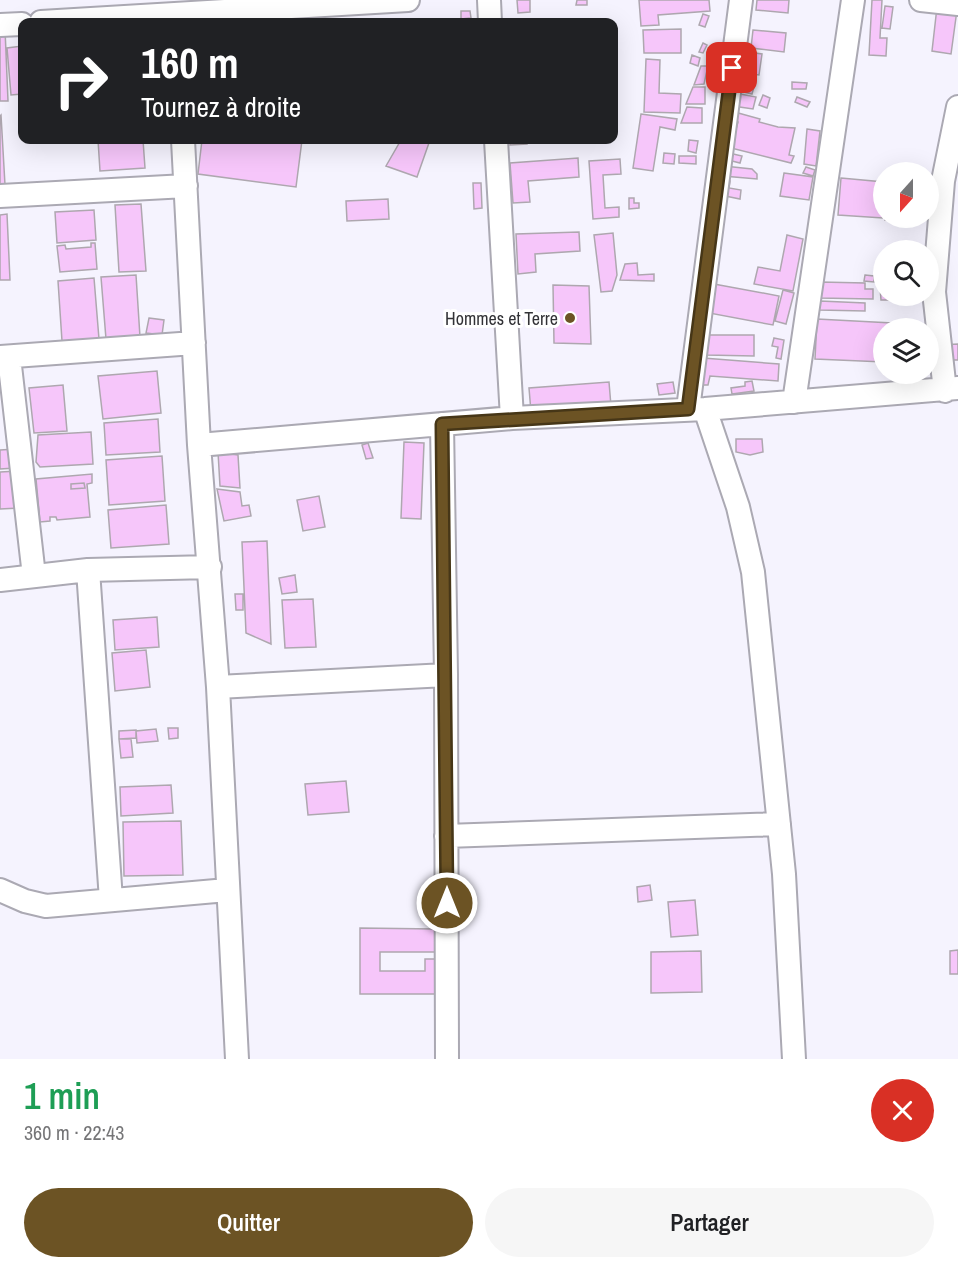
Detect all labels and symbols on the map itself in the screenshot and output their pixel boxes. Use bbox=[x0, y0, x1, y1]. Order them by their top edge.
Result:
pin bbox=[706, 42, 757, 93]
north arrow bbox=[873, 162, 939, 228]
place label: Hommes et Terre bbox=[445, 306, 558, 331]
marker: Hommes et Terre bbox=[563, 311, 577, 325]
position arrow bbox=[415, 871, 479, 935]

